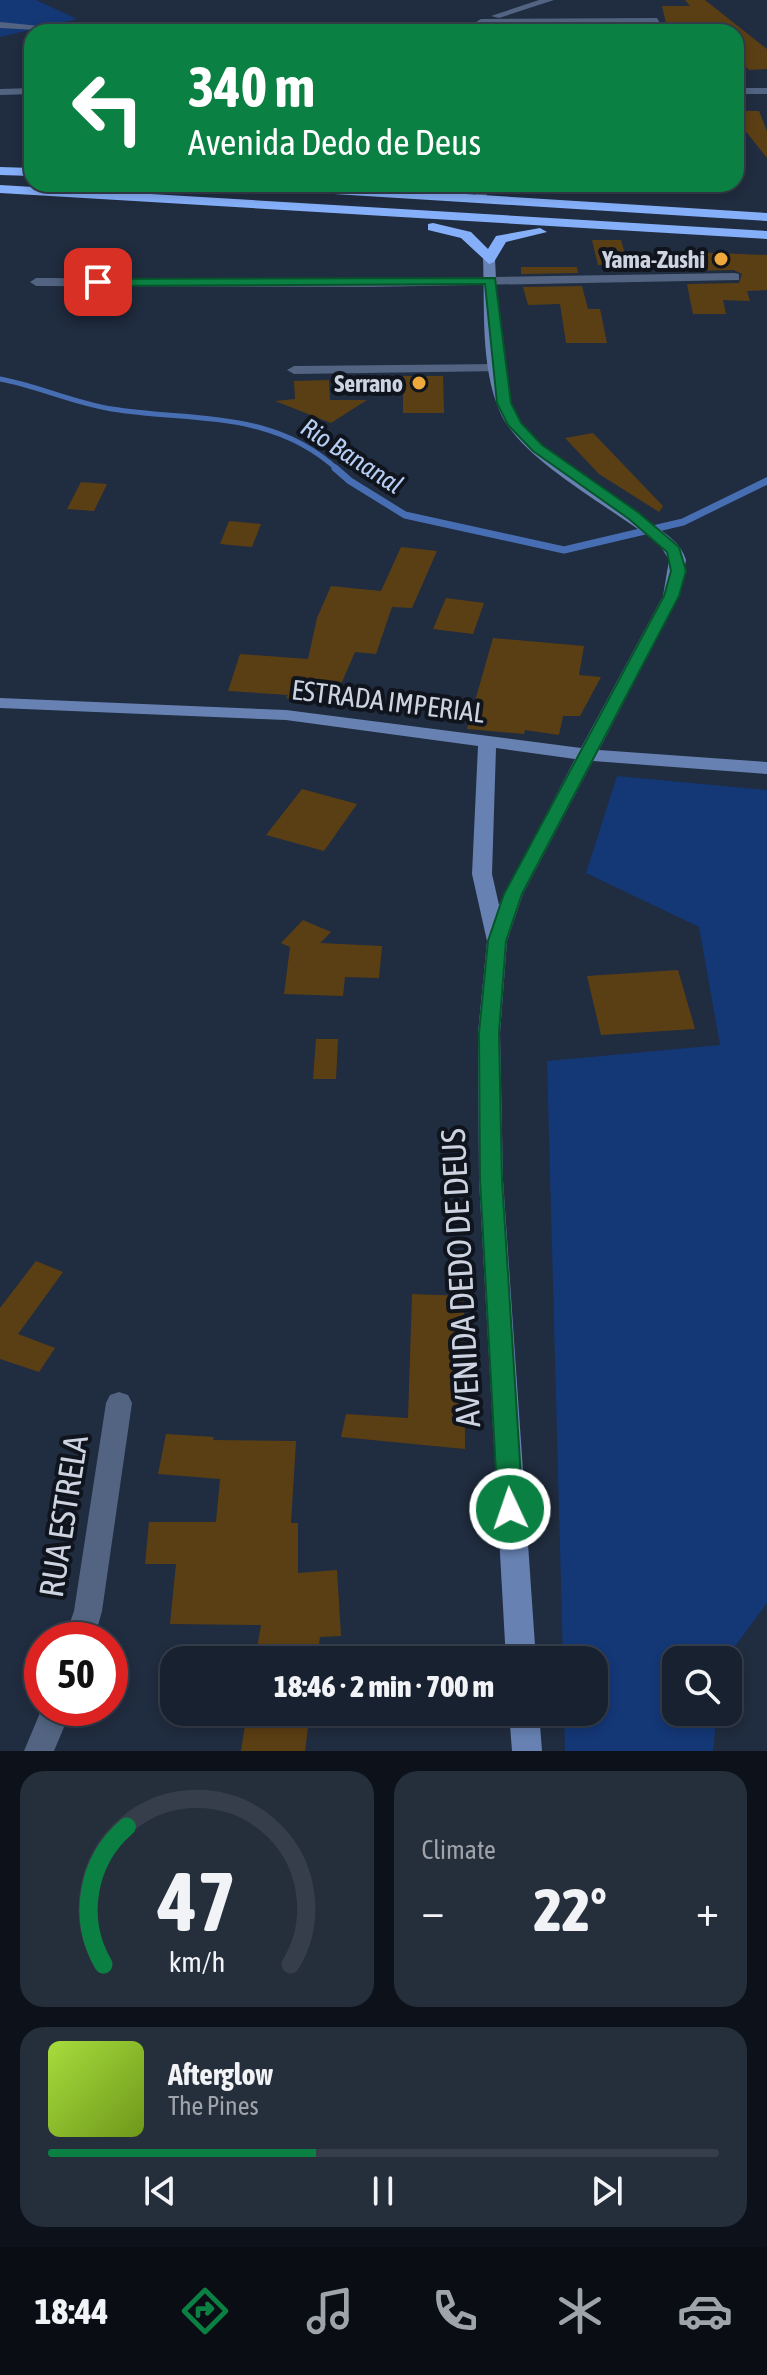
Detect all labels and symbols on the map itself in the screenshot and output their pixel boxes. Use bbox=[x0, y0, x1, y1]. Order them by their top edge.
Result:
place label: Yama-Zushi bbox=[601, 246, 705, 273]
pin bbox=[64, 248, 132, 316]
marker: Yama-Zushi bbox=[712, 250, 730, 268]
place label: Serrano bbox=[334, 370, 403, 397]
marker: Serrano bbox=[410, 374, 428, 392]
water label: Rio Bananal bbox=[295, 412, 409, 500]
street label: ESTRADA IMPERIAL bbox=[290, 673, 486, 729]
street label: AVENIDA DEDO DE DEUS bbox=[433, 1128, 487, 1428]
street label: RUA ESTRELA bbox=[31, 1432, 95, 1600]
position arrow bbox=[468, 1467, 552, 1551]
speed limit sign: 50 bbox=[24, 1622, 128, 1726]

